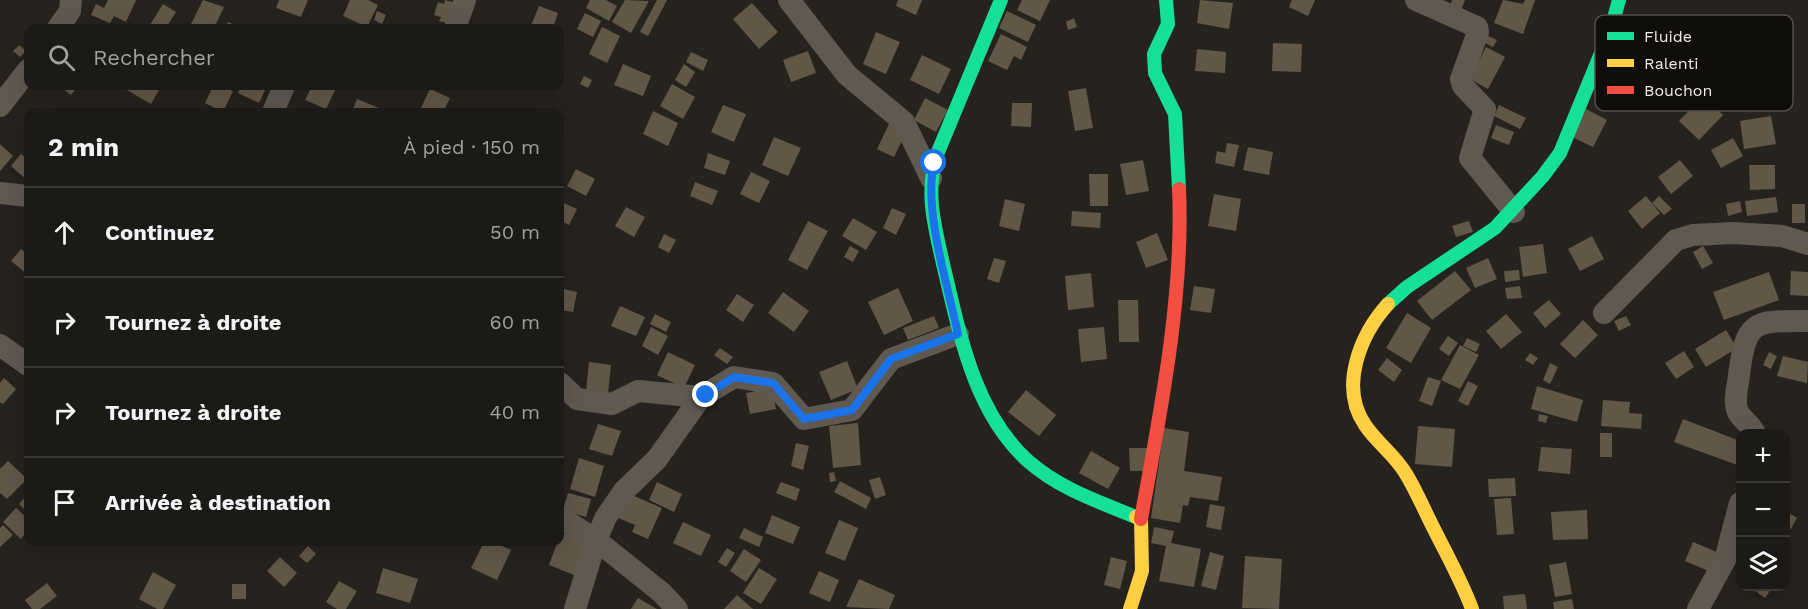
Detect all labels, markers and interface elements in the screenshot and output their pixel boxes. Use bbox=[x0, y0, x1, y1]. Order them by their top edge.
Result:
legend bbox=[1595, 15, 1793, 111]
search box bbox=[24, 24, 564, 90]
text: Fluide bbox=[1644, 27, 1692, 46]
icon: search bbox=[45, 41, 78, 74]
text: Rechercher bbox=[93, 45, 215, 70]
text: Ralenti bbox=[1644, 54, 1699, 73]
text: Bouchon bbox=[1644, 81, 1712, 100]
text: 2 min bbox=[48, 132, 119, 162]
text: À pied · 150 m bbox=[403, 135, 540, 159]
route start bbox=[920, 149, 946, 175]
icon: ahead bbox=[48, 216, 81, 249]
text: Continuez bbox=[105, 220, 214, 245]
text: 50 m bbox=[490, 220, 540, 244]
icon: right bbox=[48, 306, 81, 339]
text: Tournez à droite bbox=[105, 310, 282, 335]
text: 60 m bbox=[490, 310, 540, 334]
route end bbox=[692, 381, 718, 407]
icon: right bbox=[48, 396, 81, 429]
text: Tournez à droite bbox=[105, 400, 282, 425]
text: 40 m bbox=[489, 400, 540, 424]
map controls bbox=[1736, 429, 1790, 591]
button: + bbox=[1736, 429, 1790, 483]
button: − bbox=[1736, 483, 1790, 537]
icon: arrive bbox=[48, 486, 81, 519]
text: Arrivée à destination bbox=[105, 490, 331, 515]
button: layers bbox=[1736, 537, 1790, 591]

